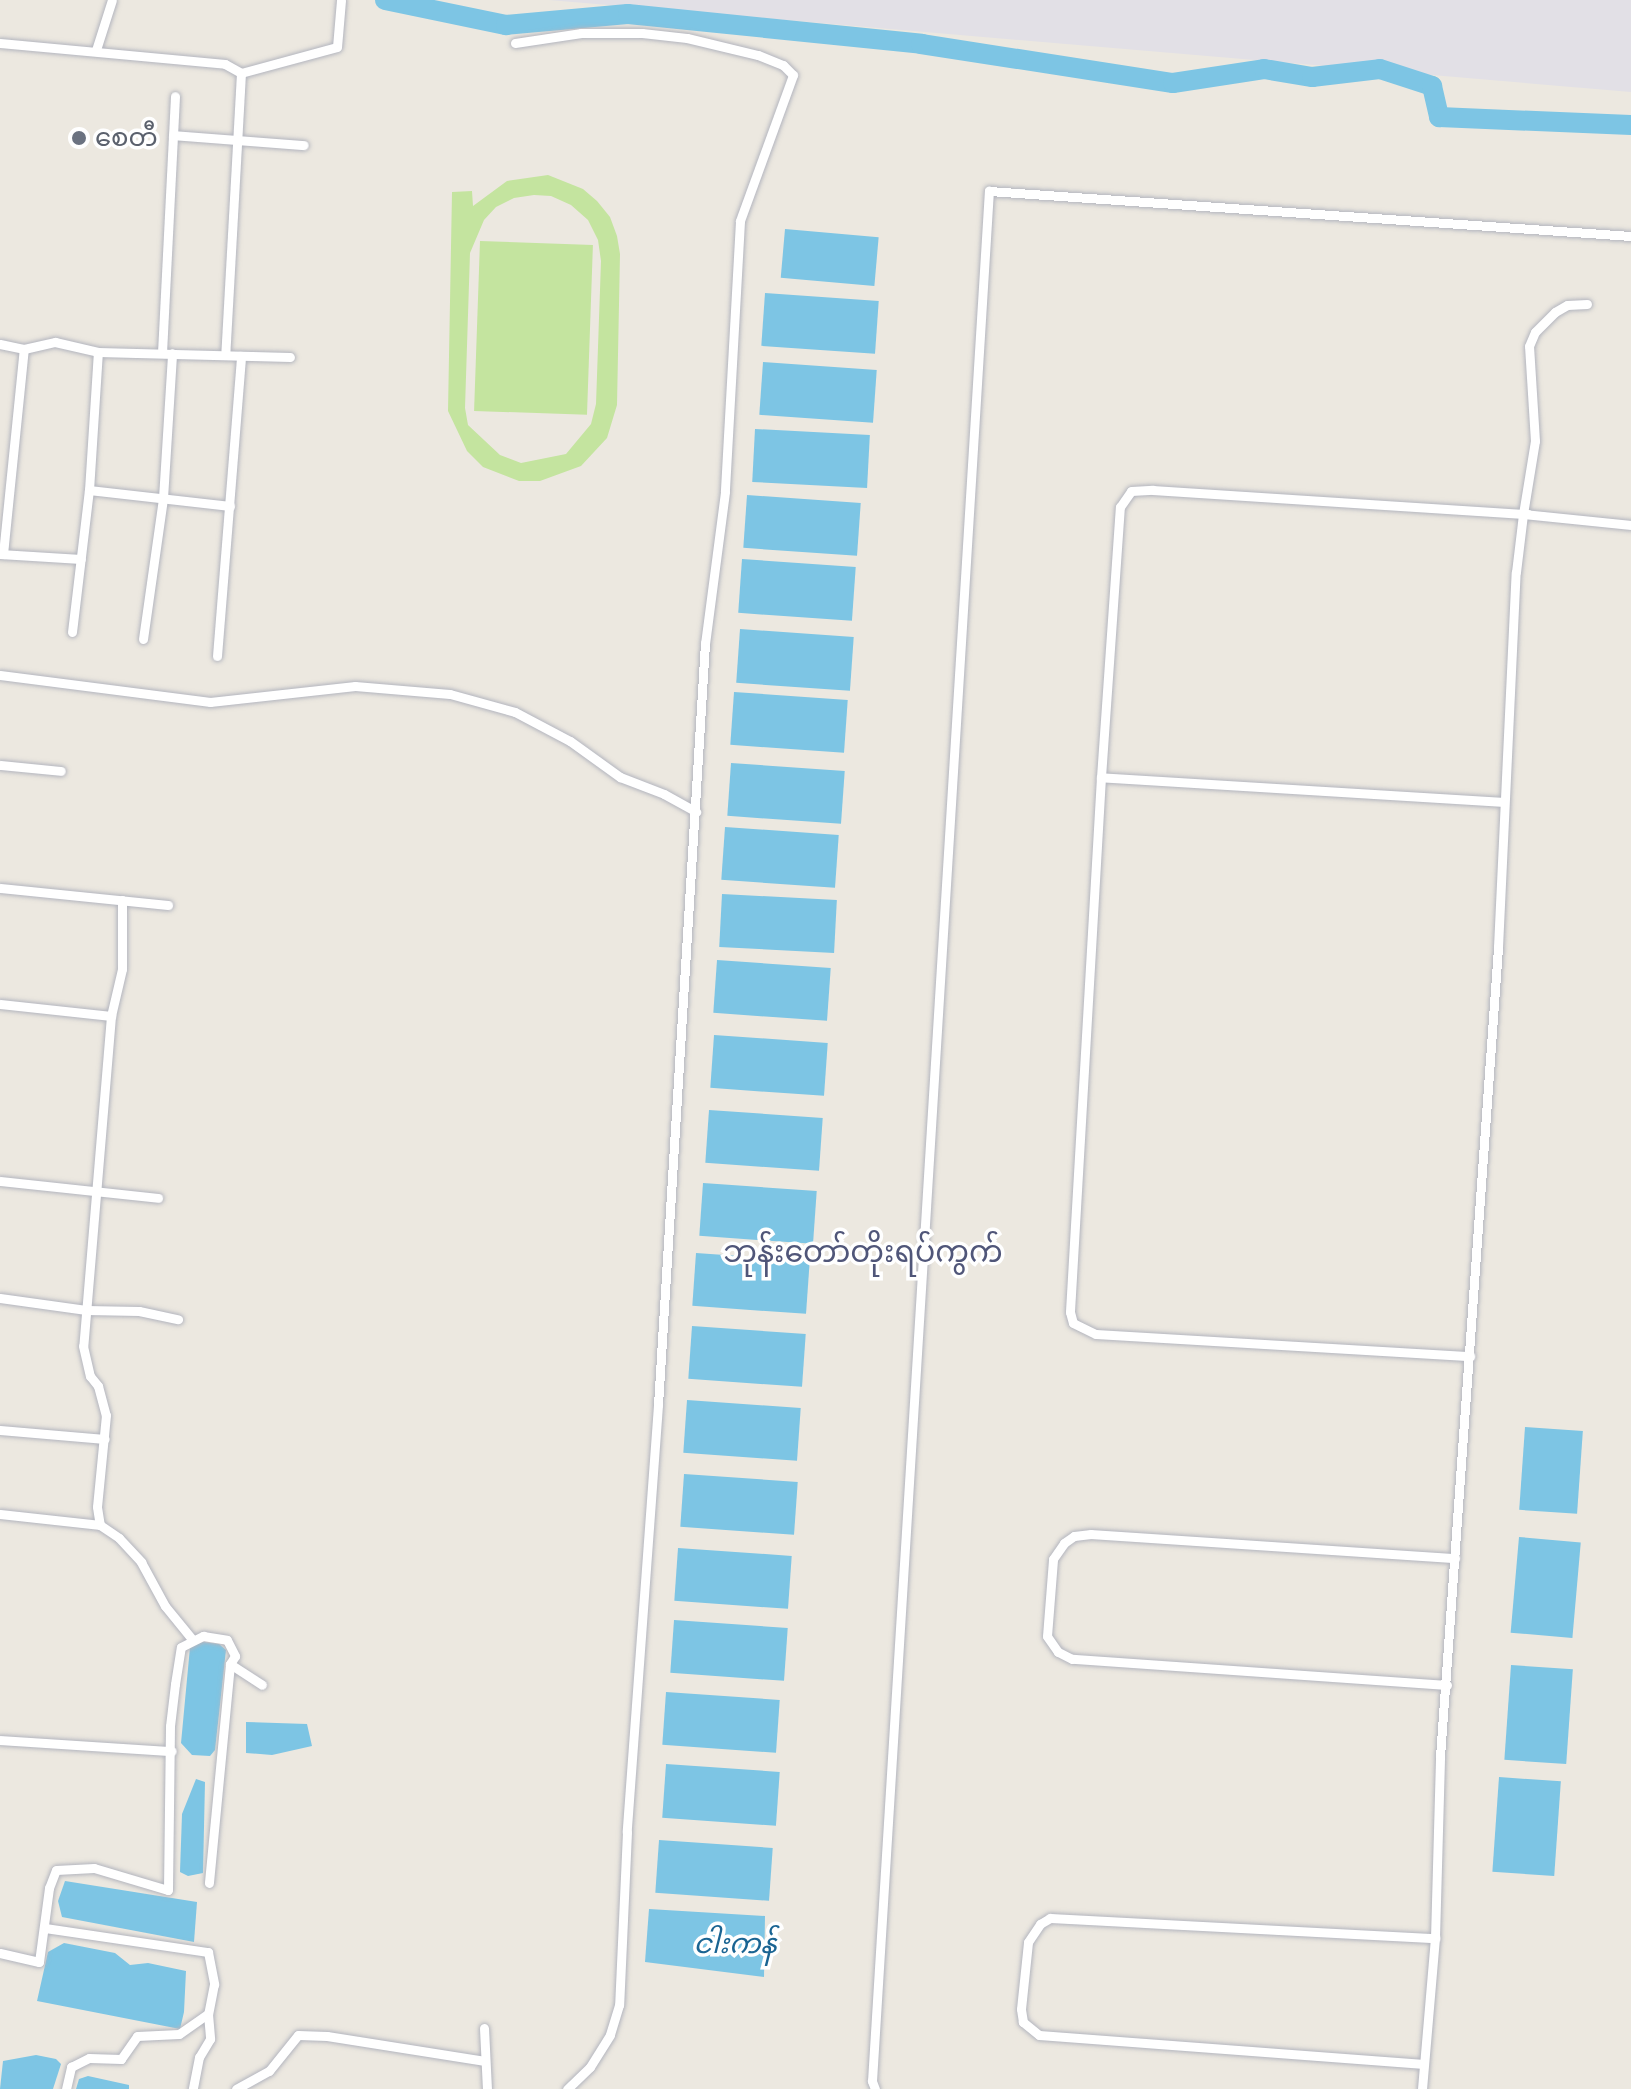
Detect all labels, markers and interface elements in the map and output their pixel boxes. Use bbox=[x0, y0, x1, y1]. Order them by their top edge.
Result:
place label: စေတီ bbox=[95, 122, 158, 154]
marker: စေတီ bbox=[70, 129, 88, 147]
district label: ဘုန်းတော်တိုးရပ်ကွက် bbox=[723, 1235, 1003, 1271]
water label: ငါးကန် bbox=[694, 1927, 776, 1961]

